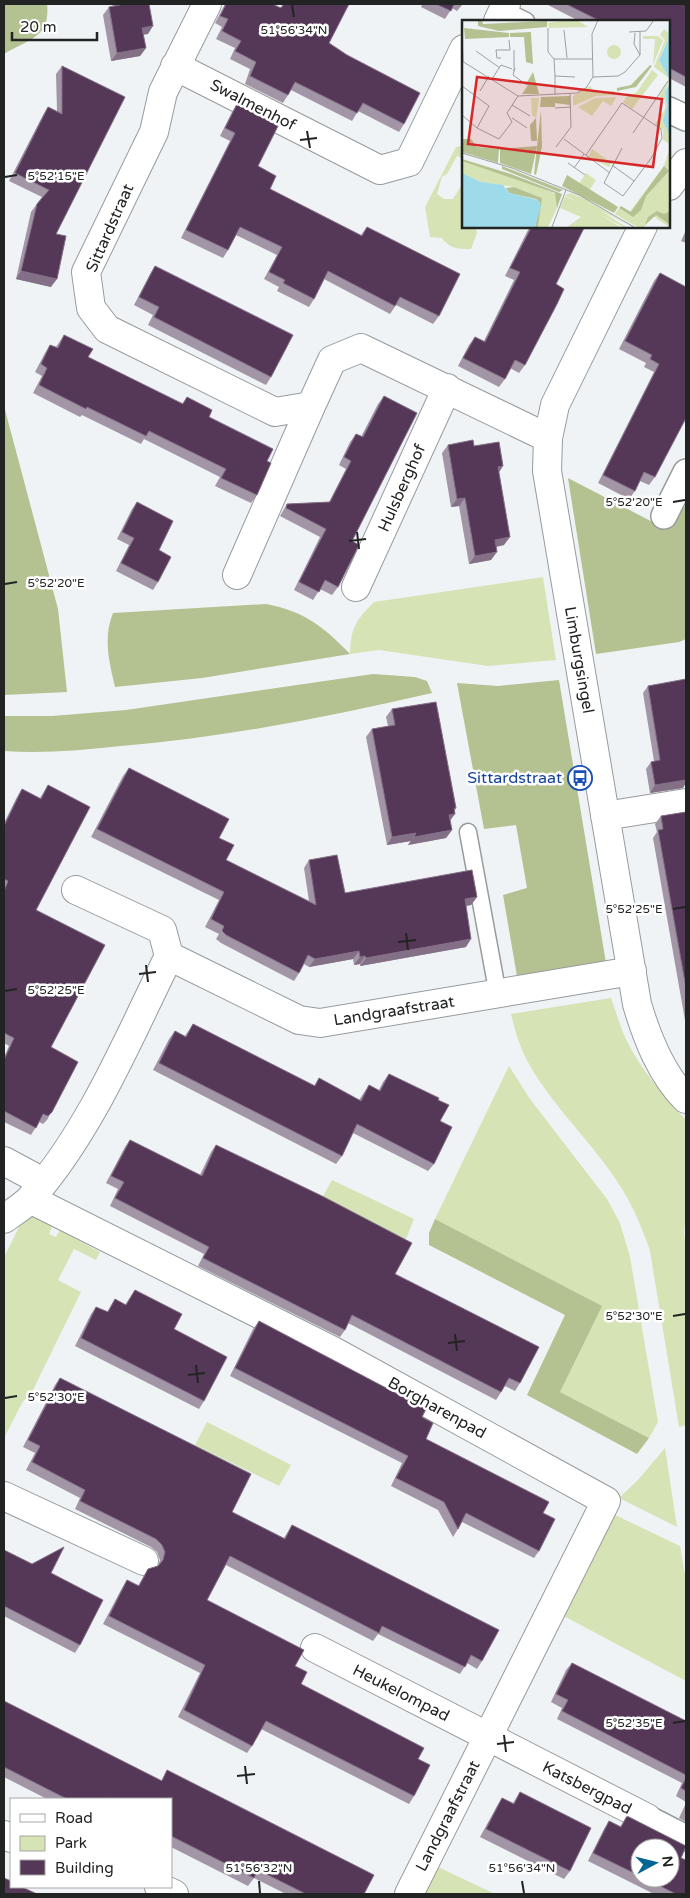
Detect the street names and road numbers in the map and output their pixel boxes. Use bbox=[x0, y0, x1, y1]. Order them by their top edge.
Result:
street label: Swalmenhof bbox=[207, 75, 300, 136]
street label: Sittardstraat bbox=[82, 181, 138, 275]
street label: Hulsberghof bbox=[374, 440, 431, 535]
street label: Limburgsingel bbox=[560, 605, 598, 715]
street label: Landgraafstraat bbox=[332, 992, 456, 1030]
street label: Borgharenpad bbox=[384, 1373, 490, 1443]
street label: Heukelompad bbox=[349, 1660, 453, 1726]
street label: Landgraafstraat bbox=[411, 1757, 485, 1875]
street label: Katsbergpad bbox=[539, 1757, 635, 1819]

